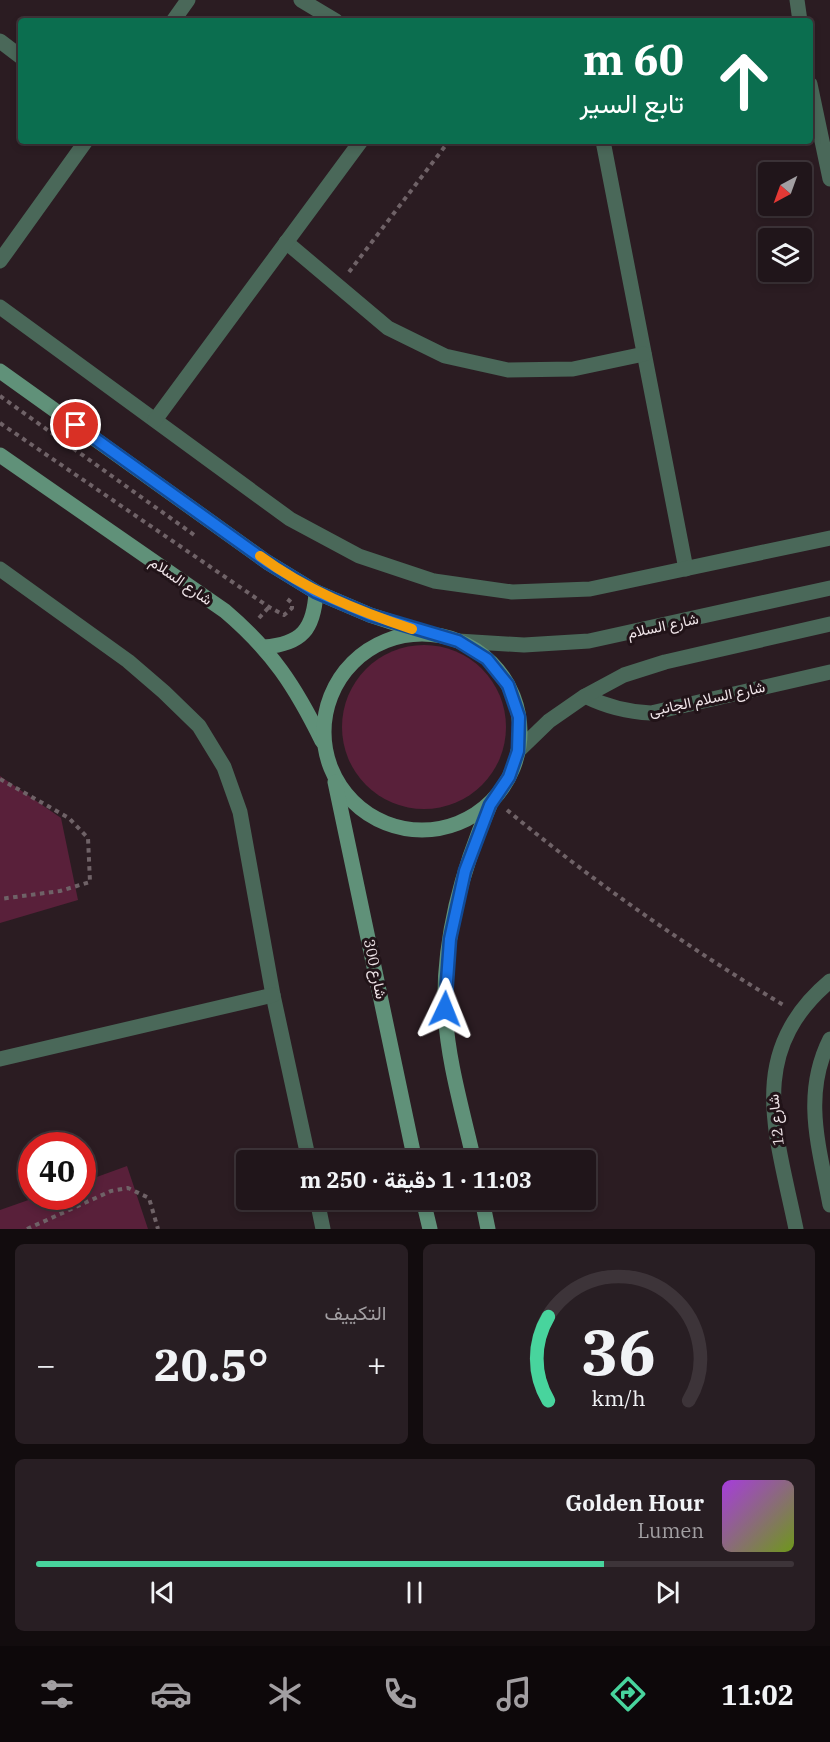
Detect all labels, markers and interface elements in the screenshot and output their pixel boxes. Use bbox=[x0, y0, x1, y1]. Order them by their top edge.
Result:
text: 60 m bbox=[583, 32, 684, 87]
icon: ahead bbox=[705, 42, 783, 120]
text: تابع السير bbox=[580, 85, 684, 120]
north arrow bbox=[758, 162, 812, 216]
map controls bbox=[758, 162, 812, 282]
button: layers bbox=[758, 228, 812, 282]
pin bbox=[50, 399, 101, 450]
icon: arrive bbox=[59, 408, 92, 441]
street label: شارع السلام bbox=[145, 552, 216, 611]
street label: شارع السلام bbox=[626, 609, 701, 644]
street label: شارع السلام الجانبى bbox=[647, 677, 767, 722]
street label: شارع 300 bbox=[358, 937, 391, 1001]
position arrow bbox=[413, 977, 477, 1041]
street label: شارع 12 bbox=[763, 1093, 790, 1147]
speed limit sign: 40 bbox=[18, 1132, 96, 1210]
text: 11:03 · 1 دقيقة · 250 m bbox=[300, 1165, 532, 1194]
text: التكييف bbox=[324, 1299, 387, 1326]
text: 36 bbox=[581, 1311, 656, 1392]
text: 20.5° bbox=[154, 1335, 269, 1393]
text: − bbox=[36, 1343, 56, 1386]
text: + bbox=[367, 1343, 387, 1386]
text: km/h bbox=[592, 1384, 646, 1412]
text: Golden Hour bbox=[565, 1488, 704, 1517]
text: Lumen bbox=[637, 1517, 704, 1544]
icon: previous bbox=[146, 1576, 179, 1609]
icon: pause bbox=[398, 1576, 431, 1609]
icon: next bbox=[651, 1576, 684, 1609]
icon: filters bbox=[36, 1673, 78, 1715]
icon: car bbox=[150, 1673, 192, 1715]
icon: climate bbox=[264, 1673, 306, 1715]
icon: phone bbox=[379, 1673, 421, 1715]
icon: music bbox=[493, 1673, 535, 1715]
icon: directions bbox=[607, 1673, 649, 1715]
text: 11:02 bbox=[721, 1677, 794, 1712]

